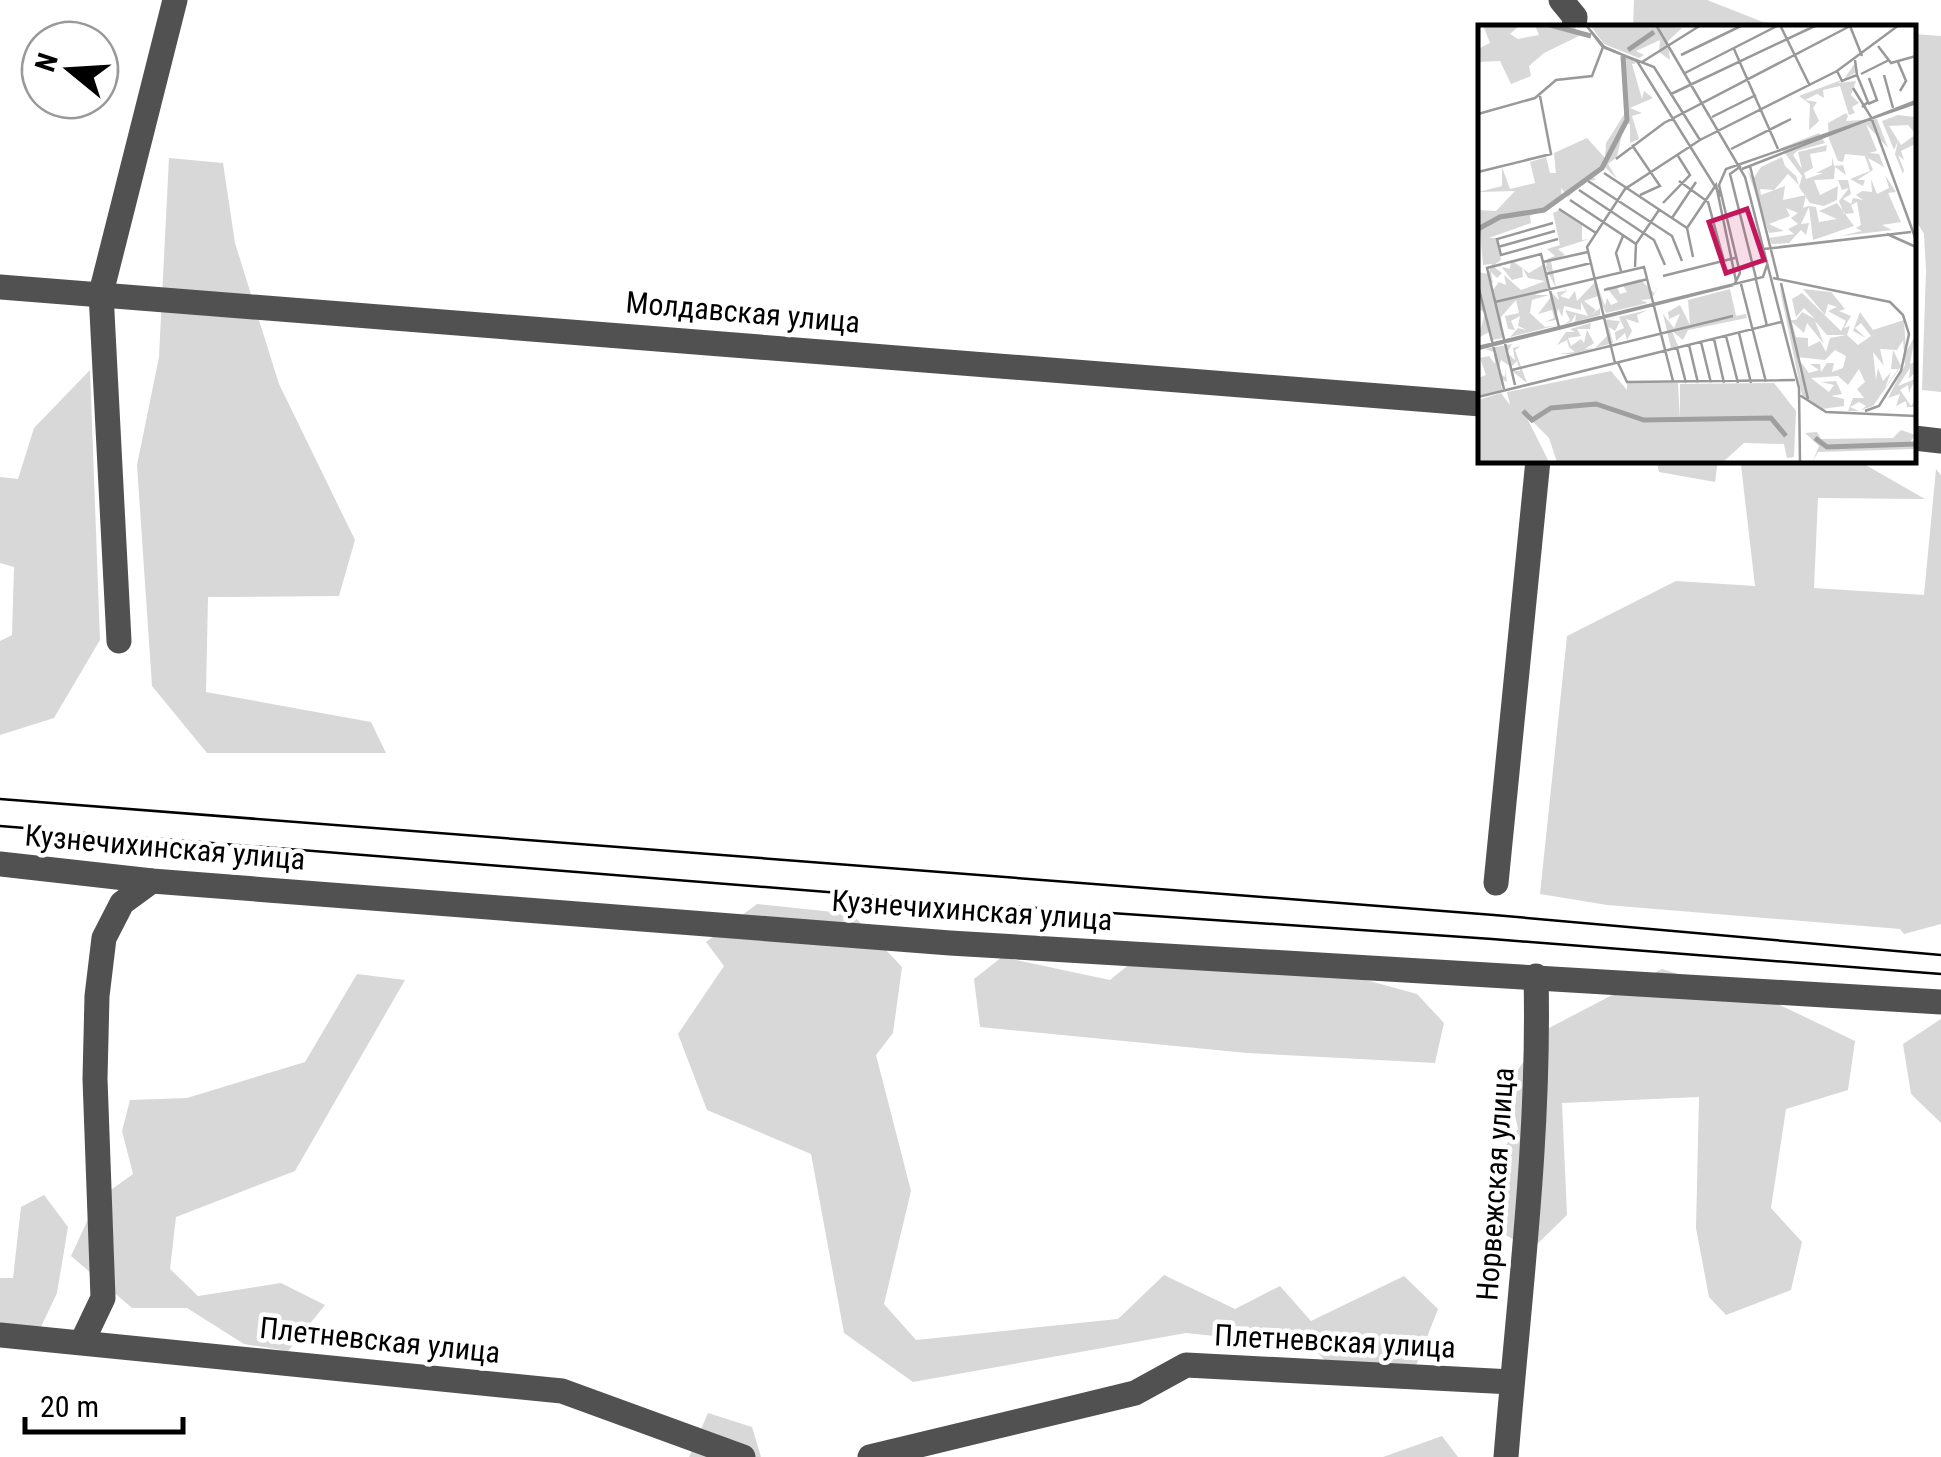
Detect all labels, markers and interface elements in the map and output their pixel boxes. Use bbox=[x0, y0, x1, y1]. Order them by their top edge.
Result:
north arrow bbox=[20, 20, 120, 120]
inset map bbox=[1478, 25, 1916, 462]
text: N bbox=[28, 49, 65, 76]
street label: Молдавская улица bbox=[624, 284, 862, 340]
street label: Кузнечихинская улица bbox=[23, 817, 307, 877]
street label: Кузнечихинская улица bbox=[830, 883, 1114, 937]
street label: Норвежская улица bbox=[1469, 1066, 1521, 1302]
street label: Плетневская улица bbox=[258, 1310, 502, 1370]
street label: Плетневская улица bbox=[1213, 1317, 1457, 1365]
scale bar bbox=[25, 1372, 182, 1434]
text: 20 m bbox=[40, 1389, 99, 1424]

